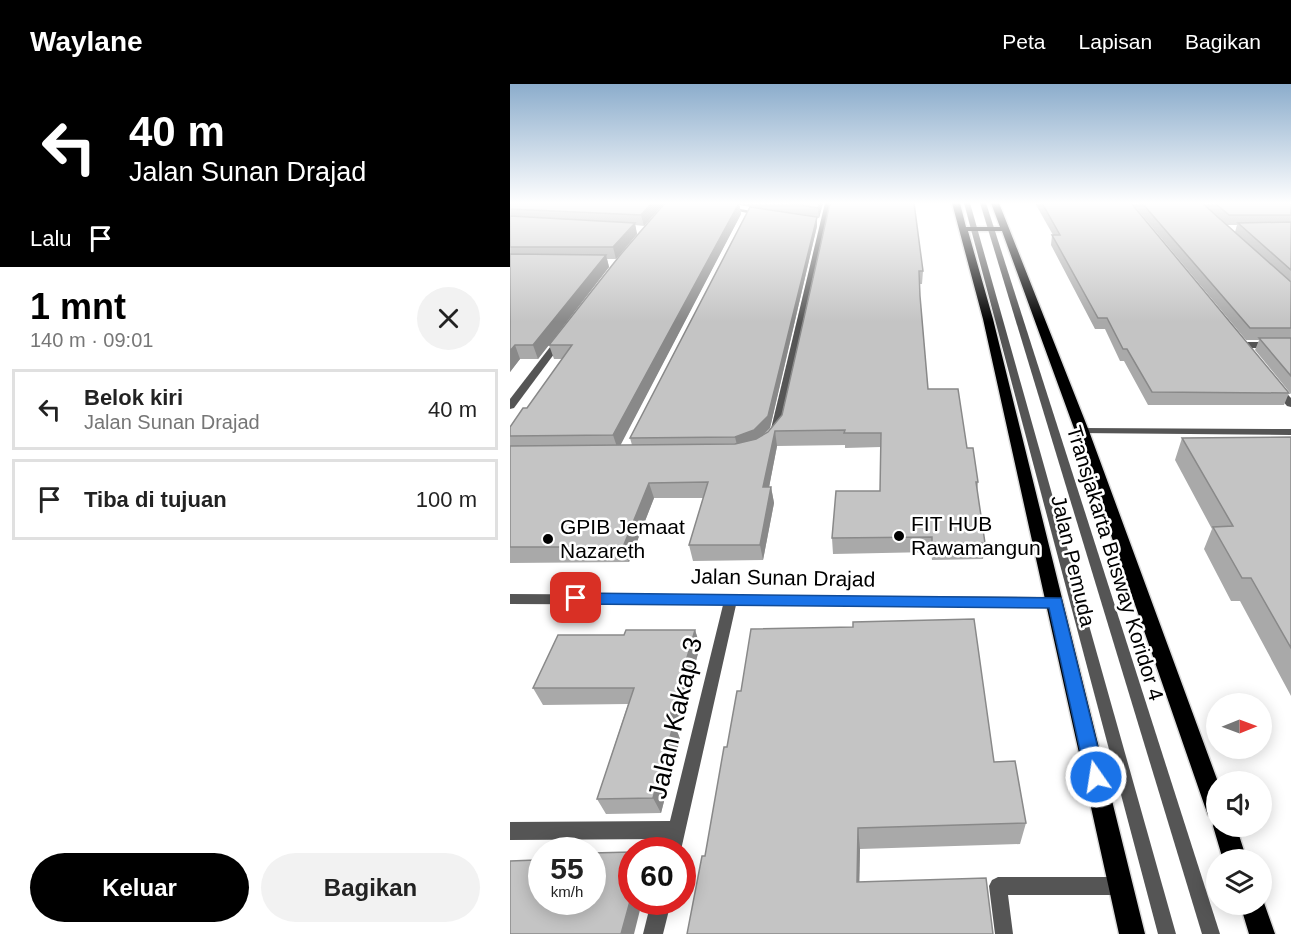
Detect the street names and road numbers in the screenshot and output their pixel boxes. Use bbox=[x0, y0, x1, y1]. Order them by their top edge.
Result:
street label: Transjakarta Busway Koridor 4 bbox=[1063, 423, 1168, 703]
street label: Jalan Pemuda bbox=[1047, 493, 1100, 629]
street label: Jalan Sunan Drajad bbox=[691, 564, 875, 591]
street label: Jalan Kakap 3 bbox=[642, 634, 708, 802]

